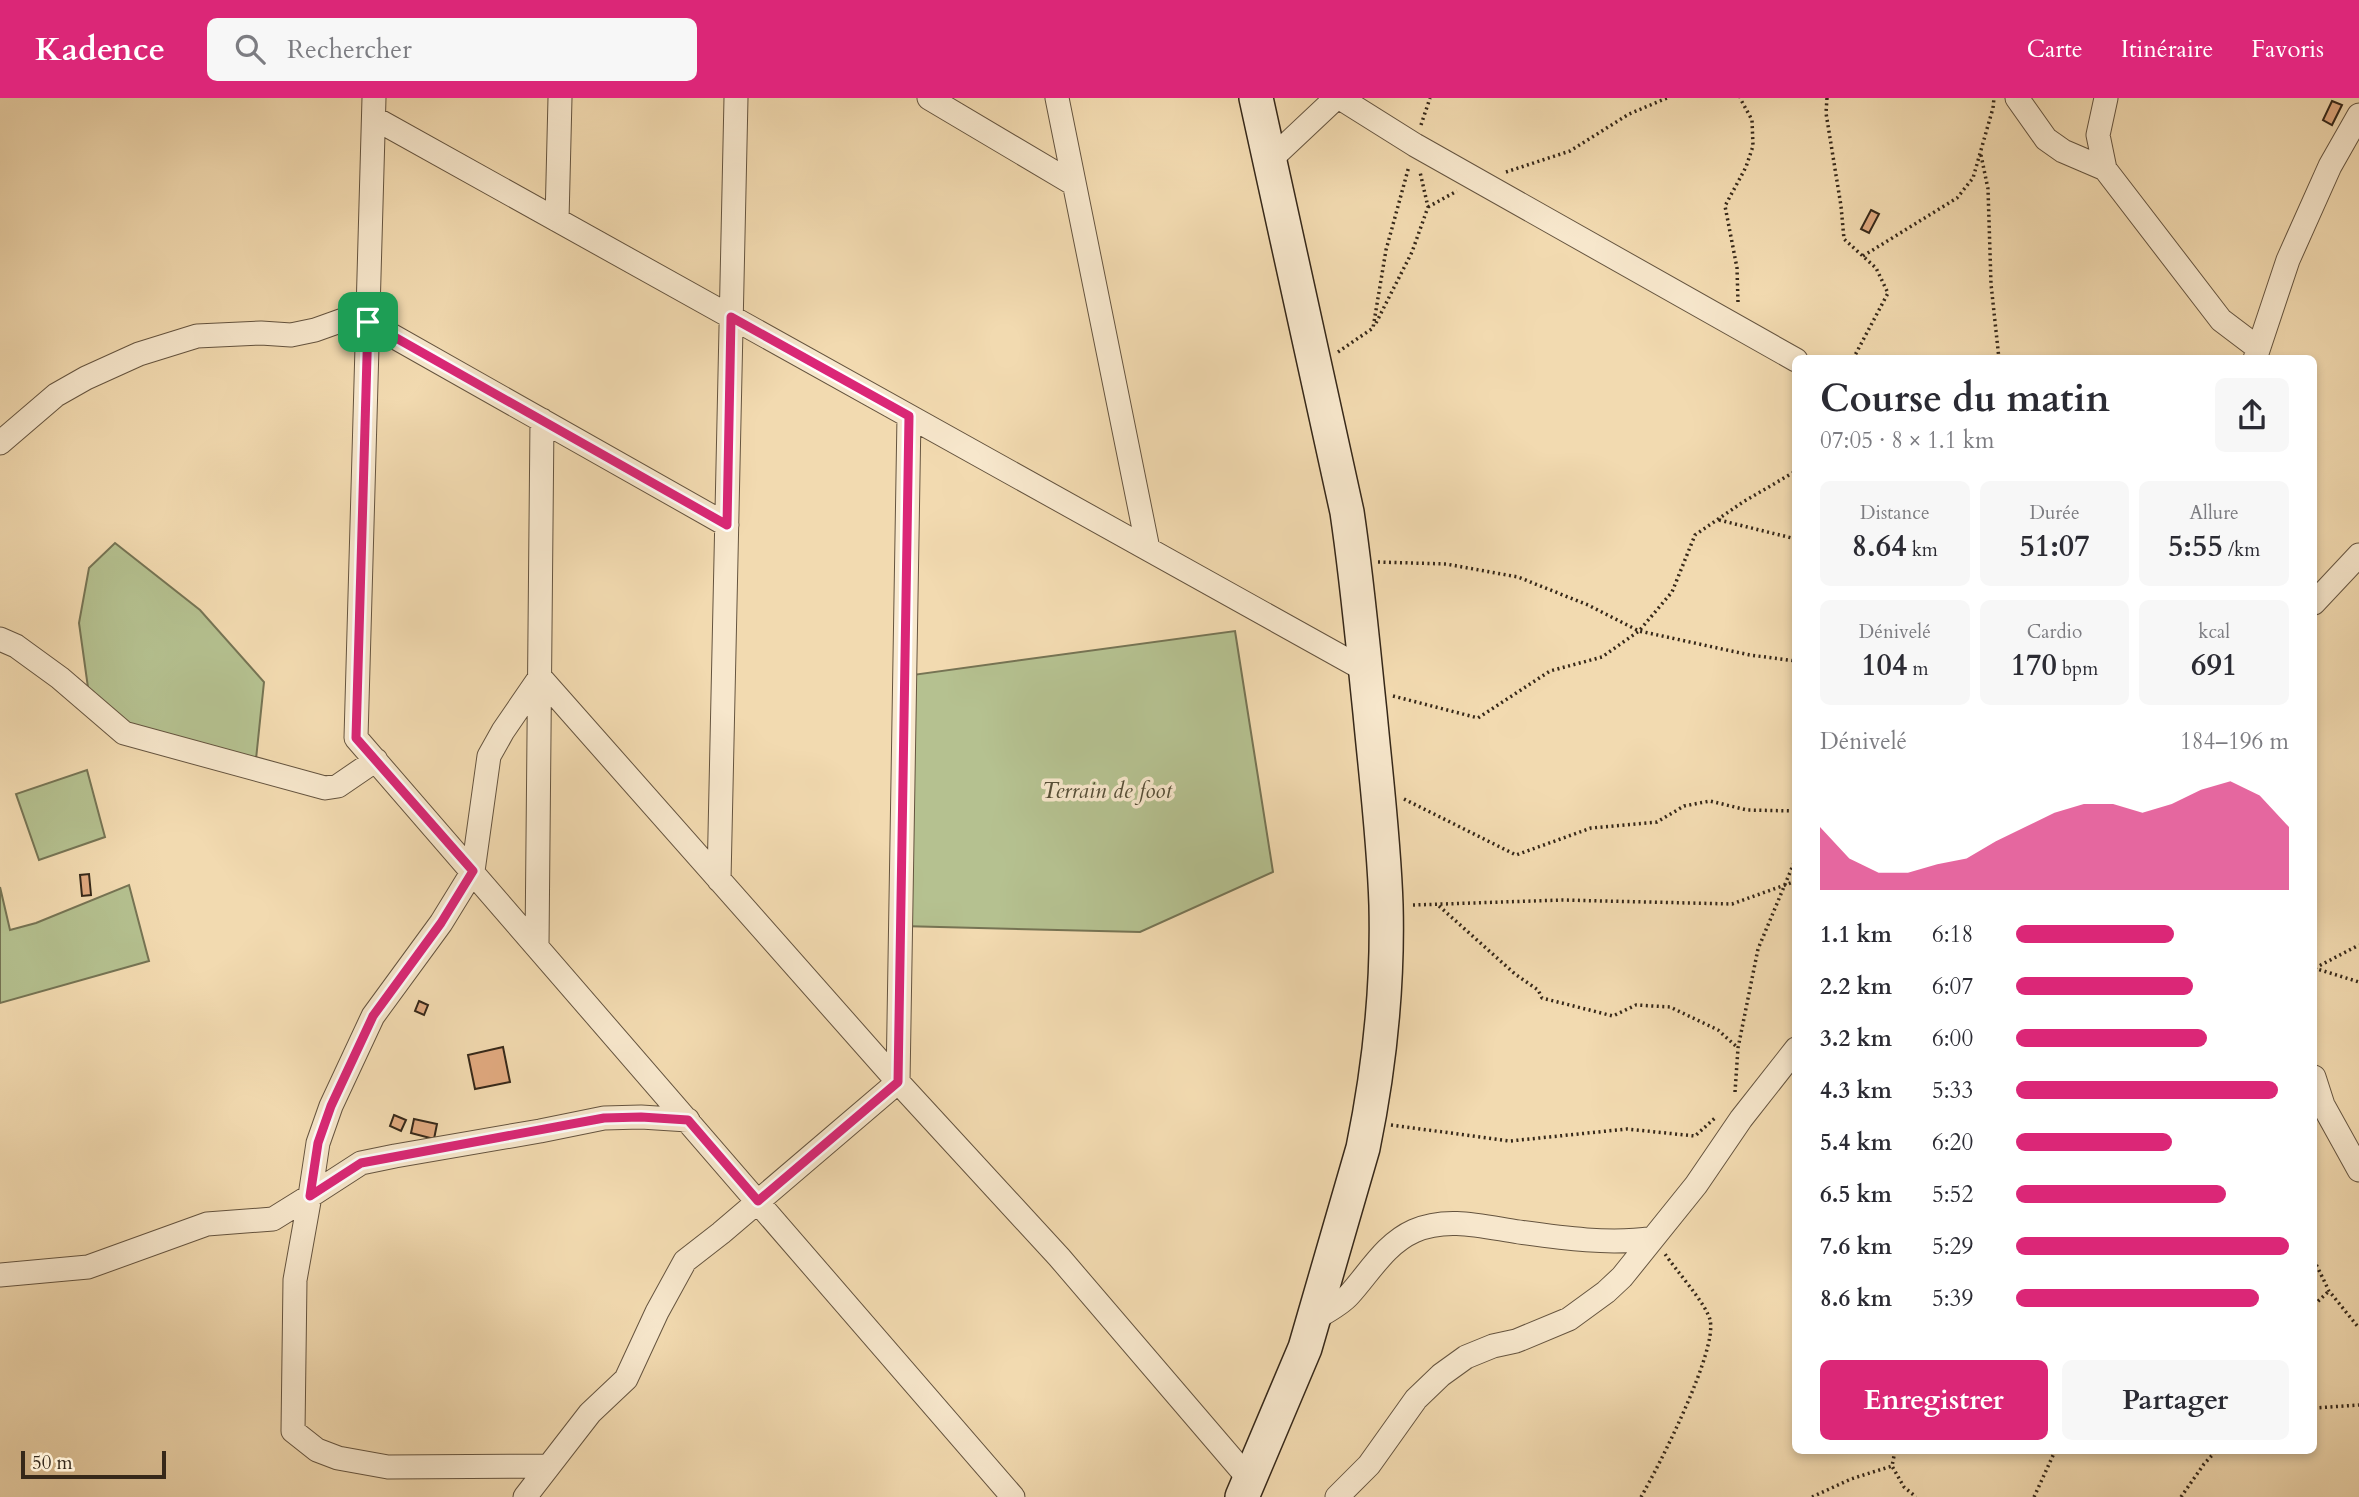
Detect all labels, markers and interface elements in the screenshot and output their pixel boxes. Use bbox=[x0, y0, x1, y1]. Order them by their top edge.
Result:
search box bbox=[207, 18, 697, 81]
text: Kadence bbox=[35, 27, 165, 72]
icon: search bbox=[231, 30, 269, 68]
text: Rechercher bbox=[287, 32, 412, 67]
text: Carte bbox=[2027, 33, 2083, 66]
text: Itinéraire bbox=[2121, 33, 2213, 66]
text: Favoris bbox=[2251, 33, 2324, 66]
pin bbox=[338, 292, 398, 352]
icon: arrive bbox=[349, 303, 387, 341]
text: Course du matin bbox=[1820, 373, 2110, 425]
button: share bbox=[2215, 378, 2289, 452]
text: 07:05 · 8 × 1.1 km bbox=[1820, 425, 1994, 456]
text: Distance bbox=[1860, 500, 1930, 526]
text: Durée bbox=[2029, 500, 2080, 526]
text: Allure bbox=[2190, 500, 2239, 526]
text: 8.64 bbox=[1852, 526, 1907, 567]
text: 51:07 bbox=[2019, 526, 2090, 567]
text: 5:55 bbox=[2168, 526, 2223, 567]
text: km bbox=[1907, 537, 1938, 563]
text: /km bbox=[2223, 537, 2260, 563]
text: Dénivelé bbox=[1859, 619, 1931, 645]
text: Cardio bbox=[2027, 619, 2082, 645]
text: kcal bbox=[2198, 619, 2230, 645]
text: 104 bbox=[1861, 645, 1907, 686]
text: 170 bbox=[2011, 645, 2057, 686]
text: 691 bbox=[2191, 645, 2237, 686]
text: m bbox=[1907, 656, 1928, 682]
text: bpm bbox=[2057, 656, 2098, 682]
text: Dénivelé bbox=[1820, 726, 1907, 757]
text: 184–196 m bbox=[2180, 726, 2289, 757]
park label: Terrain de foot bbox=[1042, 775, 1173, 806]
text: 1.1 km bbox=[1820, 919, 1892, 950]
text: 6:18 bbox=[1932, 919, 1973, 950]
text: 2.2 km bbox=[1820, 971, 1892, 1002]
text: 6:07 bbox=[1932, 971, 1973, 1002]
text: 3.2 km bbox=[1820, 1023, 1892, 1054]
text: 6:00 bbox=[1932, 1023, 1973, 1054]
text: 4.3 km bbox=[1820, 1075, 1892, 1106]
text: 5:33 bbox=[1932, 1075, 1973, 1106]
text: 5.4 km bbox=[1820, 1127, 1892, 1158]
text: 6:20 bbox=[1932, 1127, 1973, 1158]
text: 6.5 km bbox=[1820, 1179, 1892, 1210]
text: 5:52 bbox=[1932, 1179, 1973, 1210]
text: 7.6 km bbox=[1820, 1231, 1892, 1262]
text: 5:29 bbox=[1932, 1231, 1973, 1262]
text: 8.6 km bbox=[1820, 1283, 1892, 1314]
text: 5:39 bbox=[1932, 1283, 1973, 1314]
button: Enregistrer bbox=[1820, 1360, 2048, 1440]
button: Partager bbox=[2062, 1360, 2289, 1440]
scale bar bbox=[21, 1448, 166, 1480]
text: 50 m bbox=[32, 1450, 73, 1476]

